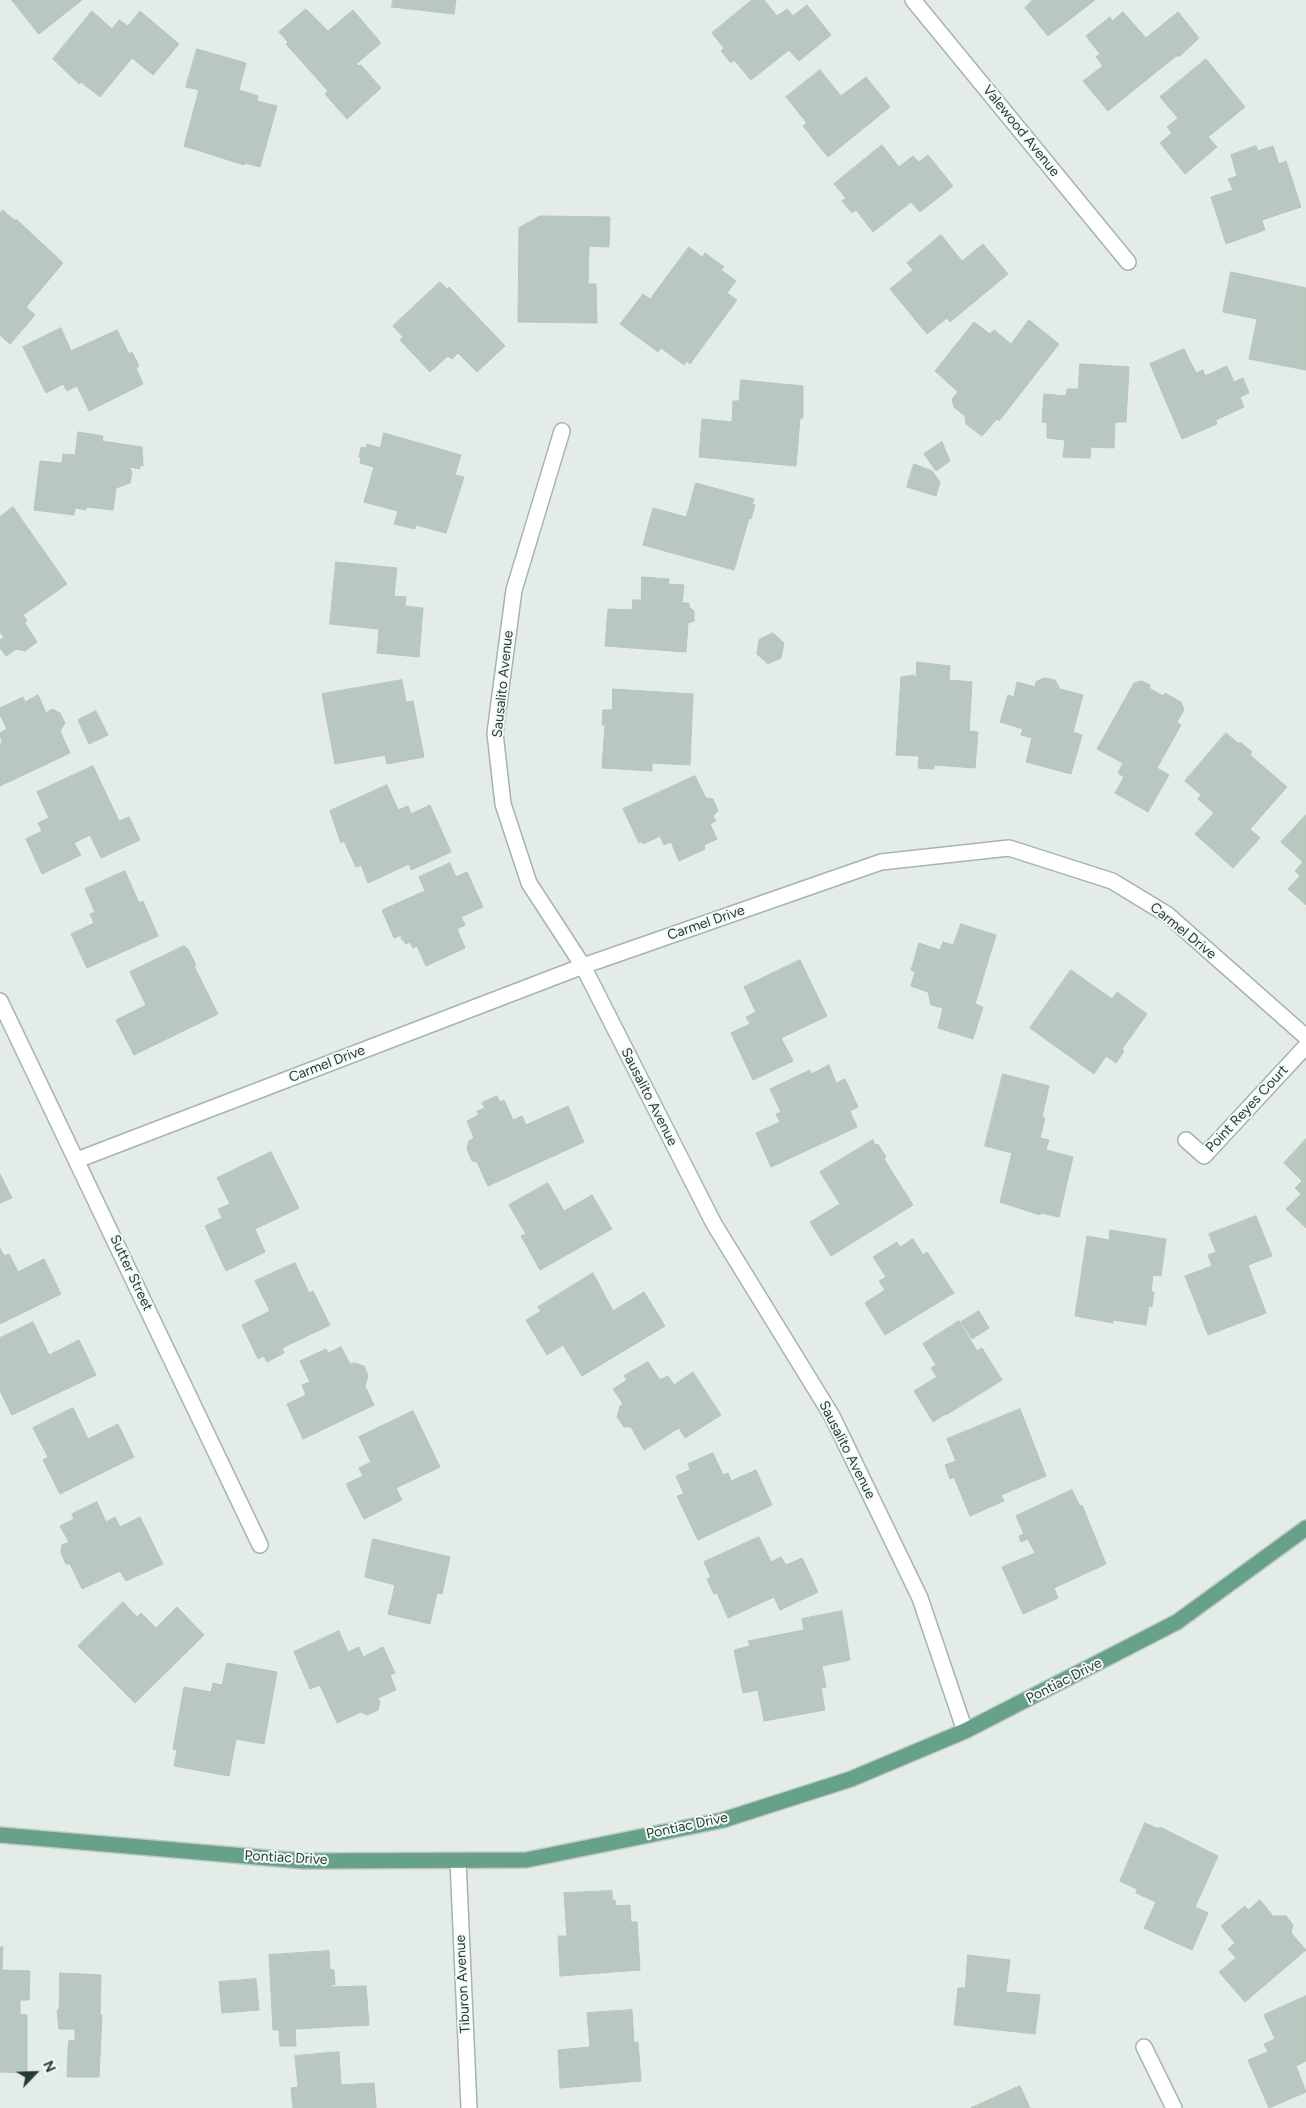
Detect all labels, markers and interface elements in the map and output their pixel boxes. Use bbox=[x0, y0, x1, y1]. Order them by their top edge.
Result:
street label: Valewood Avenue bbox=[979, 82, 1063, 180]
street label: Sausalito Avenue bbox=[489, 630, 517, 738]
street label: Carmel Drive bbox=[1146, 899, 1220, 963]
street label: Carmel Drive bbox=[665, 902, 747, 944]
street label: Carmel Drive bbox=[286, 1042, 368, 1086]
street label: Sausalito Avenue bbox=[617, 1045, 681, 1149]
street label: Point Reyes Court bbox=[1202, 1062, 1292, 1156]
street label: Sutter Street bbox=[106, 1232, 156, 1314]
street label: Sausalito Avenue bbox=[815, 1398, 879, 1502]
street label: Pontiac Drive bbox=[1023, 1655, 1105, 1707]
street label: Pontiac Drive bbox=[645, 1809, 729, 1843]
street label: Pontiac Drive bbox=[244, 1847, 328, 1869]
street label: Tiburon Avenue bbox=[452, 1934, 474, 2034]
north arrow bbox=[10, 2048, 60, 2098]
text: N bbox=[39, 2058, 59, 2075]

